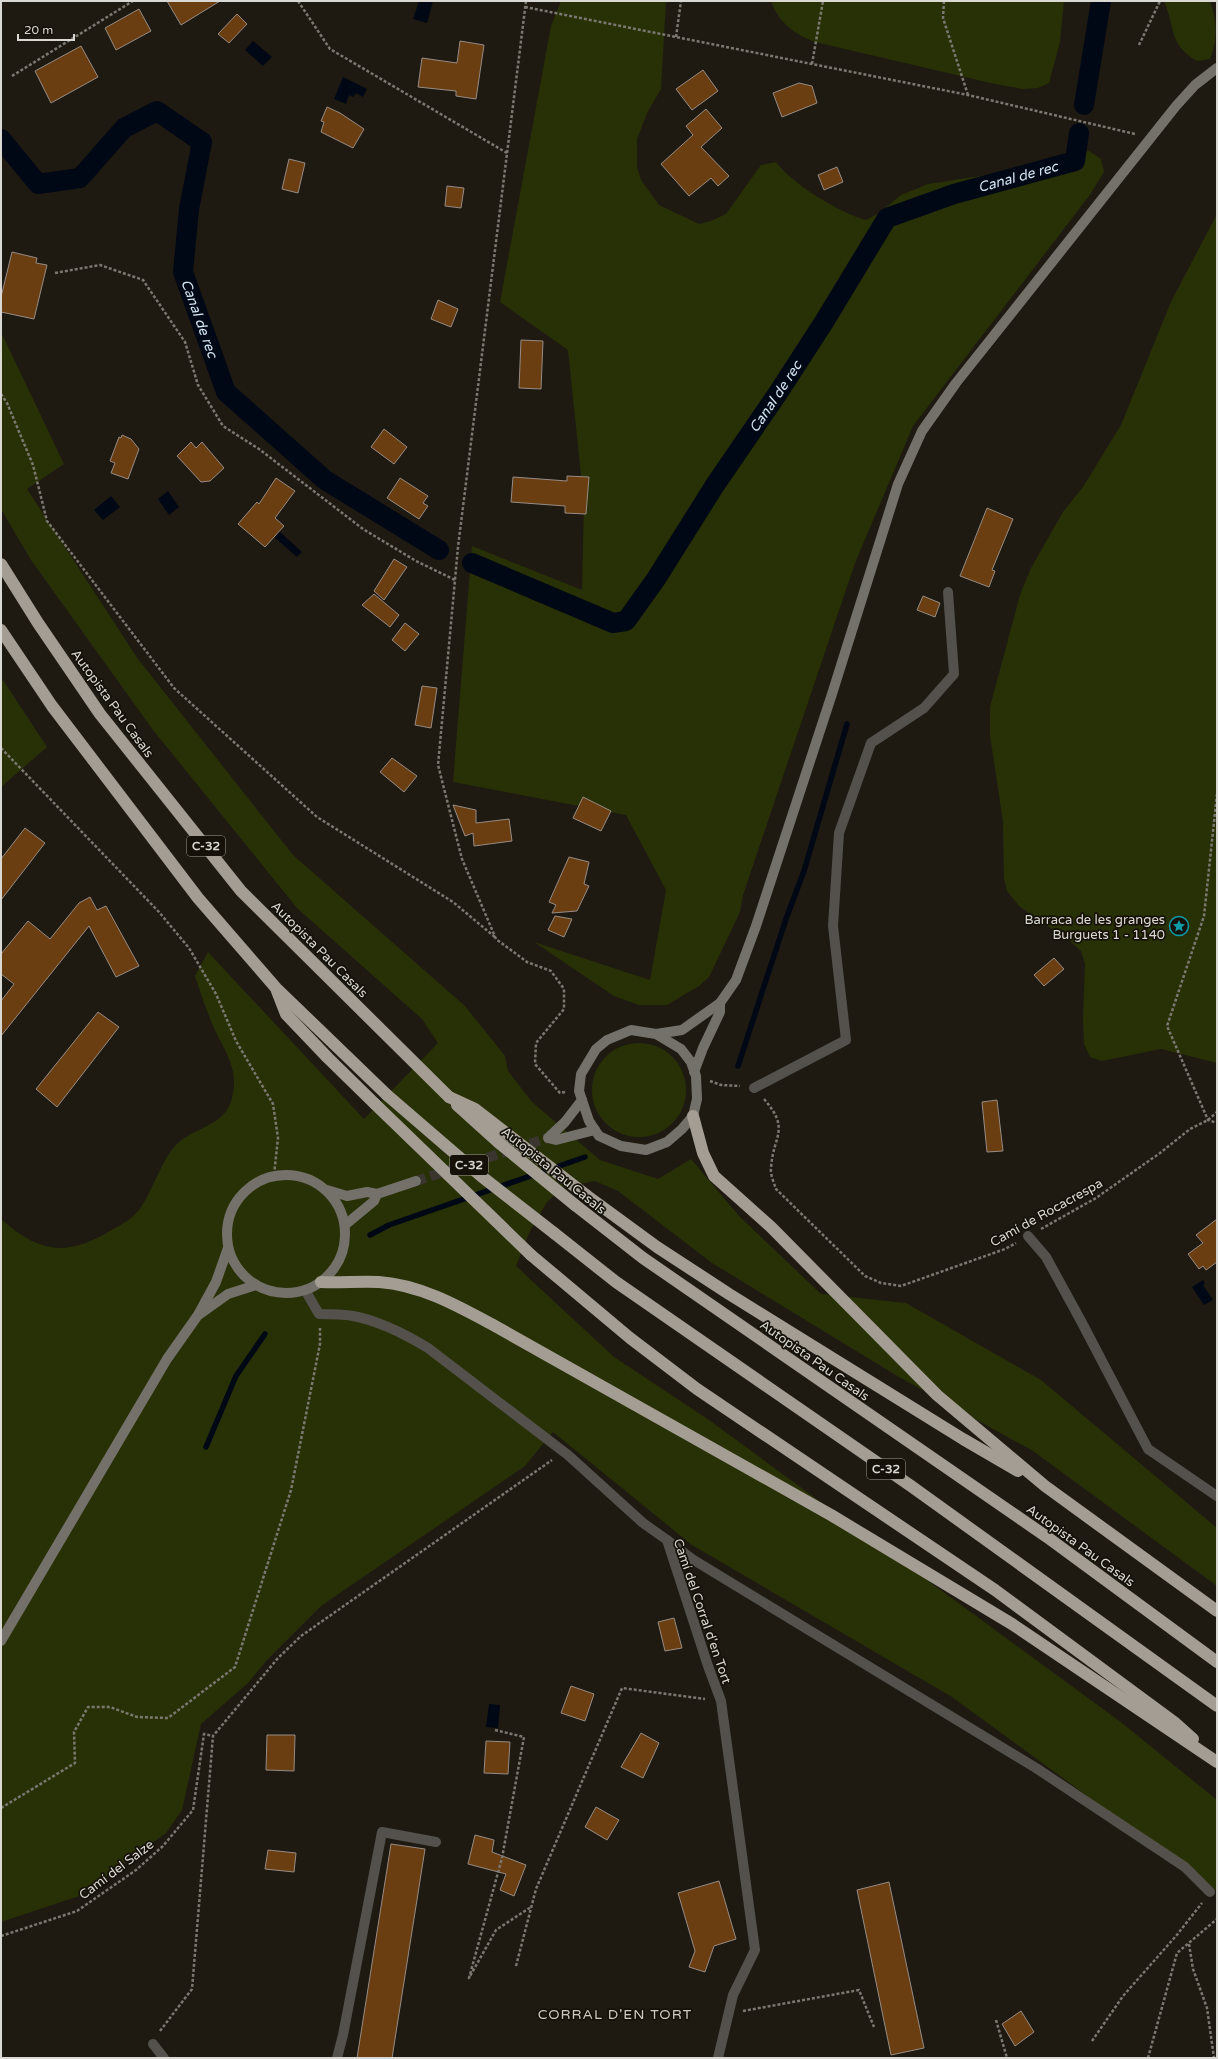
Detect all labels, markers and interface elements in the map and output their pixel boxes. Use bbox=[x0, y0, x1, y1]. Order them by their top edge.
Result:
scale bar bbox=[18, 16, 74, 42]
text: 20 m bbox=[24, 23, 53, 37]
water label: Canal de rec bbox=[976, 158, 1061, 196]
water label: Canal de rec bbox=[177, 277, 222, 362]
water label: Canal de rec bbox=[746, 357, 806, 436]
street label: Autopista Pau Casals bbox=[68, 646, 157, 761]
road number: C-32 bbox=[187, 836, 225, 856]
street label: Autopista Pau Casals bbox=[268, 898, 371, 1001]
place label: Barraca de les granges Burguets 1 - 1140 bbox=[1024, 912, 1165, 943]
place icon: Barraca de les granges Burguets 1 - 1140 bbox=[1168, 915, 1190, 937]
street label: Autopista Pau Casals bbox=[498, 1124, 609, 1218]
road number: C-32 bbox=[450, 1155, 488, 1175]
street label: Camí de Rocacrespa bbox=[987, 1175, 1105, 1250]
street label: Autopista Pau Casals bbox=[757, 1317, 872, 1405]
road number: C-32 bbox=[867, 1459, 905, 1479]
street label: Autopista Pau Casals bbox=[1023, 1501, 1138, 1590]
street label: Camí del Corral d'en Tort bbox=[670, 1537, 734, 1686]
street label: Camí del Salze bbox=[76, 1836, 157, 1903]
district label: CORRAL D'EN TORT bbox=[538, 2006, 692, 2023]

